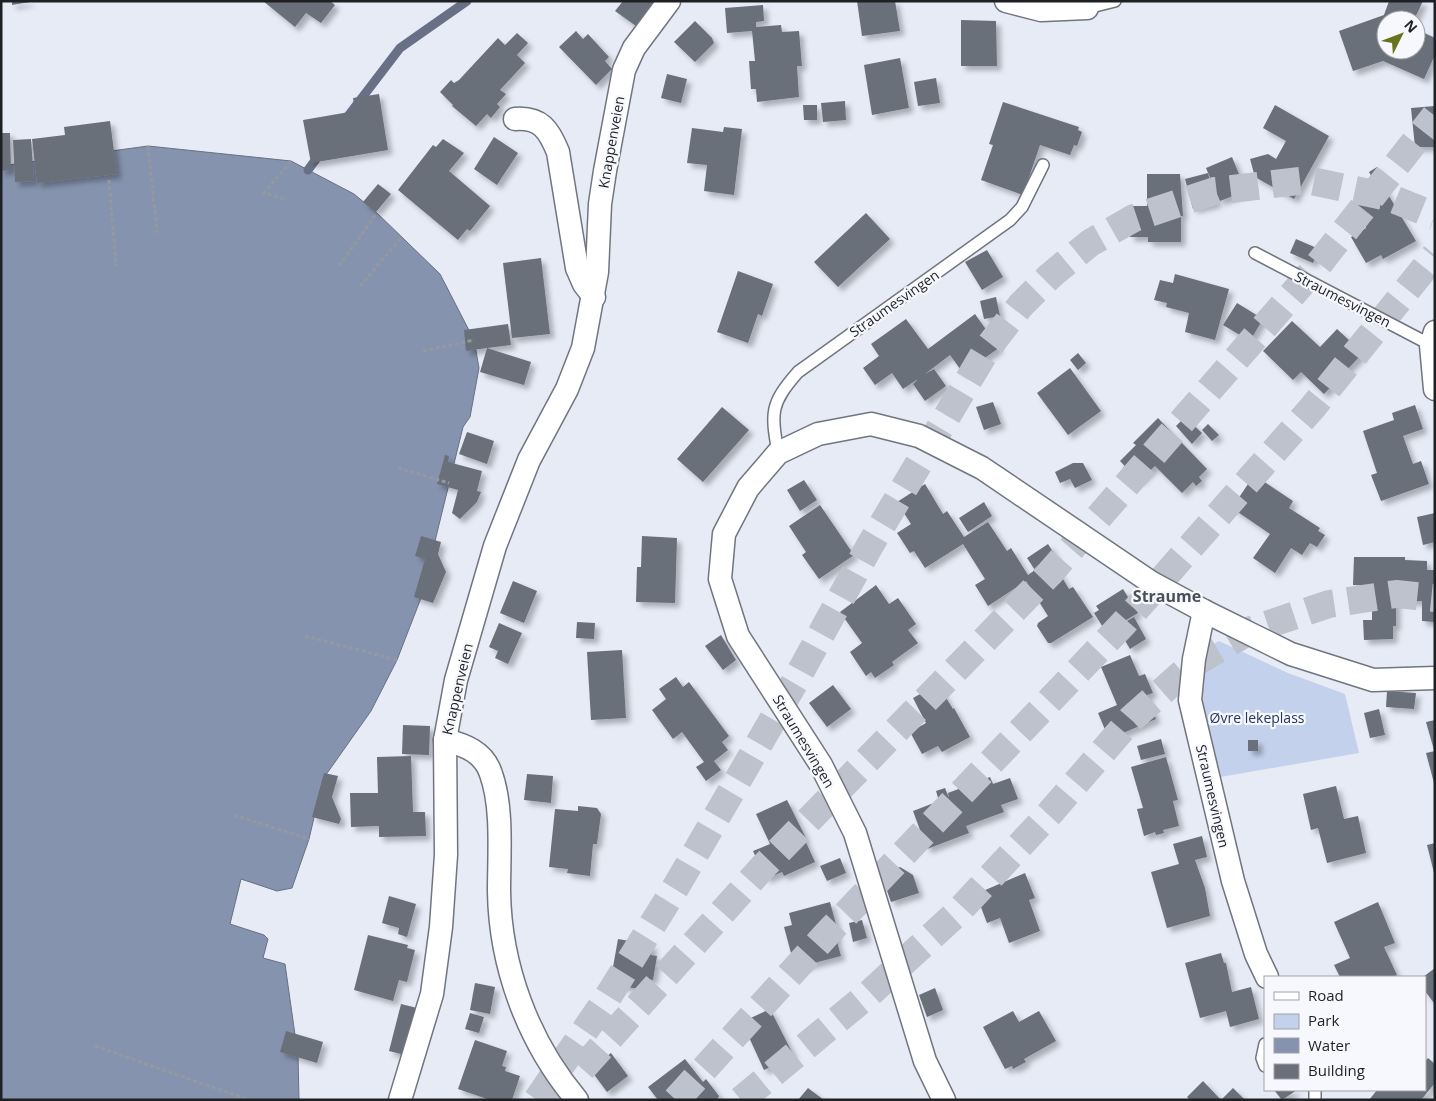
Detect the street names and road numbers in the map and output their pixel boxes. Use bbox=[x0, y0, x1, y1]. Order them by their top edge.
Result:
street label: Knappenveien bbox=[594, 94, 628, 190]
street label: Straumesvingen bbox=[845, 265, 943, 341]
street label: Straumesvingen bbox=[1292, 267, 1394, 331]
street label: Knappenveien bbox=[437, 641, 477, 737]
street label: Straumesvingen bbox=[769, 691, 839, 791]
street label: Straumesvingen bbox=[1192, 743, 1234, 849]

